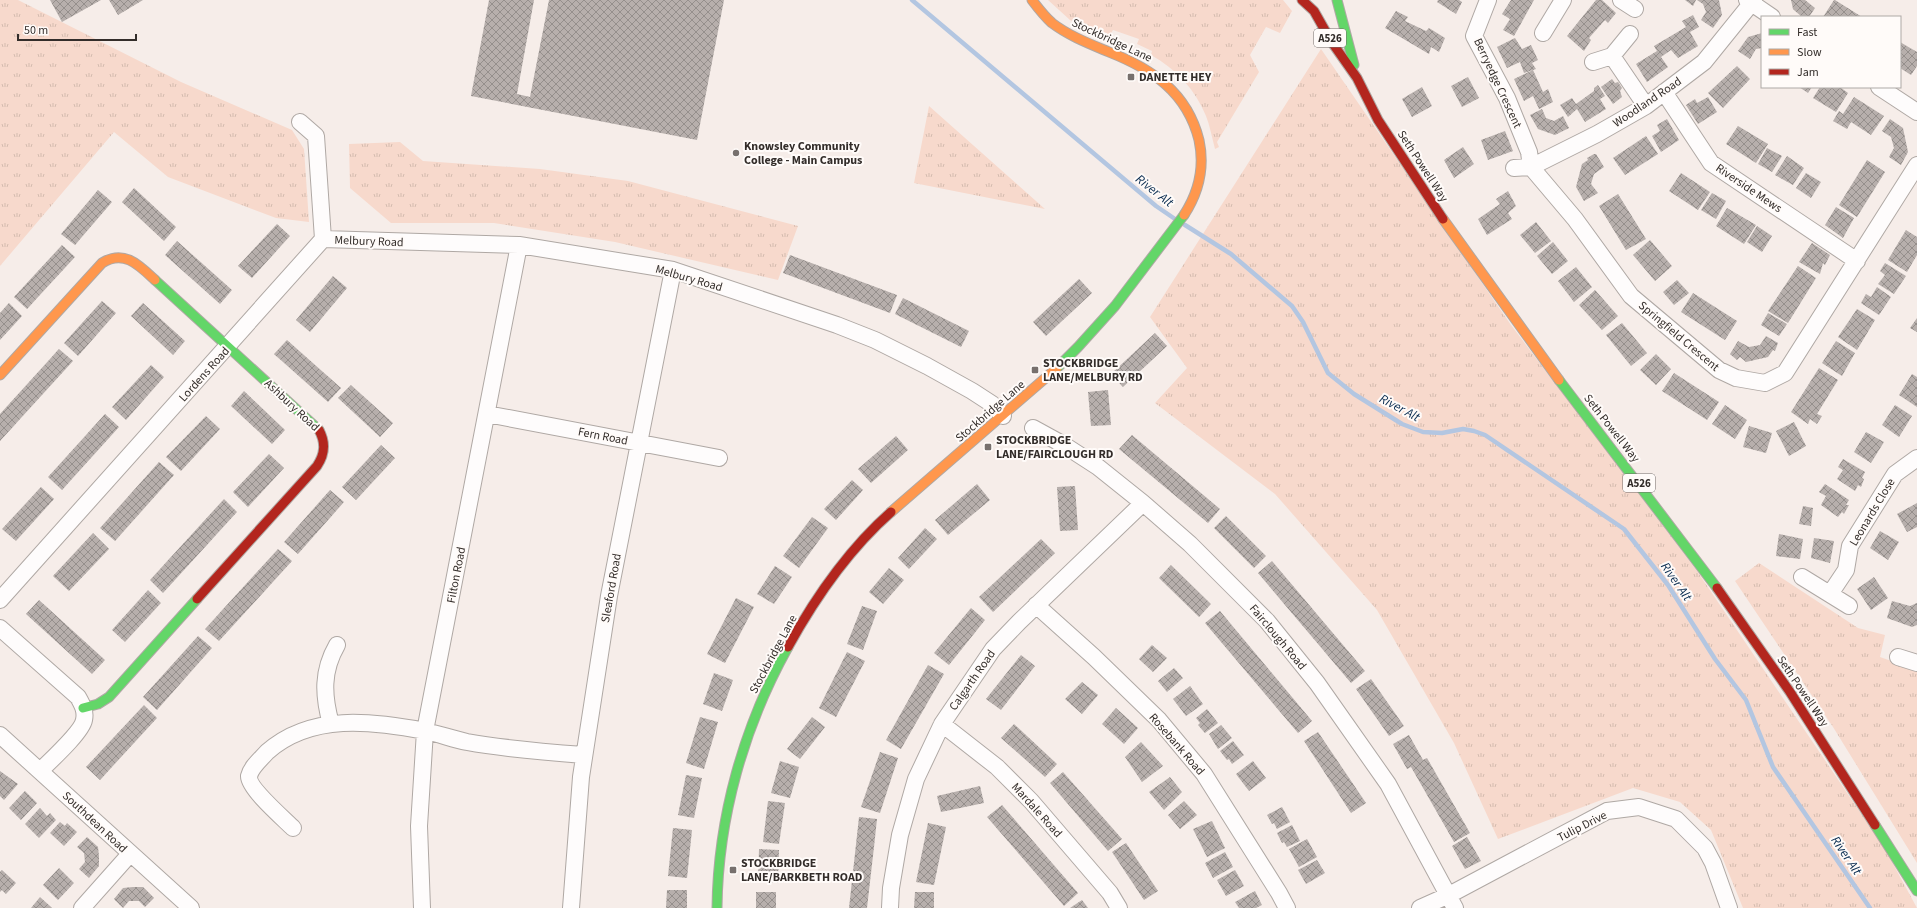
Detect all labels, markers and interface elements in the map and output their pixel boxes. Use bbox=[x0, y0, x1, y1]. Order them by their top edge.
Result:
street label: Stockbridge Lane bbox=[1069, 14, 1155, 67]
scale bar bbox=[18, 16, 136, 42]
legend bbox=[1761, 16, 1901, 88]
text: 50 m bbox=[24, 22, 48, 39]
text: Fast bbox=[1797, 24, 1817, 41]
road number: A526 bbox=[1314, 29, 1346, 47]
street label: Berryedge Crescent bbox=[1469, 35, 1526, 131]
text: Slow bbox=[1797, 44, 1822, 61]
text: Jam bbox=[1797, 64, 1819, 81]
place label: DANETTE HEY bbox=[1139, 69, 1212, 86]
marker: DANETTE HEY bbox=[1126, 72, 1136, 82]
street label: Woodland Road bbox=[1610, 73, 1685, 132]
street label: Seth Powell Way bbox=[1393, 127, 1452, 206]
place label: Knowsley Community College - Main Campus bbox=[744, 138, 862, 169]
marker: Knowsley Community College - Main Campus bbox=[731, 148, 741, 158]
street label: Riverside Mews bbox=[1712, 160, 1785, 217]
water label: River Alt bbox=[1132, 170, 1178, 212]
street label: Melbury Road bbox=[334, 232, 404, 251]
street label: Melbury Road bbox=[653, 261, 724, 296]
street label: Springfield Crescent bbox=[1635, 297, 1723, 375]
street label: Lordens Road bbox=[175, 343, 234, 406]
place label: STOCKBRIDGE LANE/MELBURY RD bbox=[1043, 355, 1143, 386]
marker: STOCKBRIDGE LANE/MELBURY RD bbox=[1030, 365, 1040, 375]
street label: Ashbury Road bbox=[260, 375, 323, 435]
street label: Stockbridge Lane bbox=[952, 376, 1029, 446]
water label: River Alt bbox=[1376, 390, 1424, 426]
street label: Seth Powell Way bbox=[1580, 391, 1644, 466]
street label: Fern Road bbox=[576, 423, 629, 450]
place label: STOCKBRIDGE LANE/FAIRCLOUGH RD bbox=[996, 432, 1114, 463]
marker: STOCKBRIDGE LANE/FAIRCLOUGH RD bbox=[983, 442, 993, 452]
road number: A526 bbox=[1623, 474, 1655, 492]
street label: Leonards Close bbox=[1846, 475, 1899, 549]
street label: Filton Road bbox=[443, 545, 470, 605]
street label: Sleaford Road bbox=[597, 552, 626, 624]
water label: River Alt bbox=[1656, 559, 1696, 605]
street label: Fairclough Road bbox=[1245, 601, 1310, 674]
street label: Stockbridge Lane bbox=[746, 612, 801, 697]
street label: Calgarth Road bbox=[945, 646, 1000, 714]
street label: Seth Powell Way bbox=[1773, 652, 1833, 730]
street label: Rosebank Road bbox=[1145, 710, 1208, 779]
street label: Mardale Road bbox=[1007, 779, 1066, 842]
street label: Southdean Road bbox=[58, 788, 131, 857]
street label: Tulip Drive bbox=[1555, 807, 1610, 846]
water label: River Alt bbox=[1827, 833, 1866, 879]
place label: STOCKBRIDGE LANE/BARKBETH ROAD bbox=[741, 855, 863, 886]
marker: STOCKBRIDGE LANE/BARKBETH ROAD bbox=[728, 865, 738, 875]

